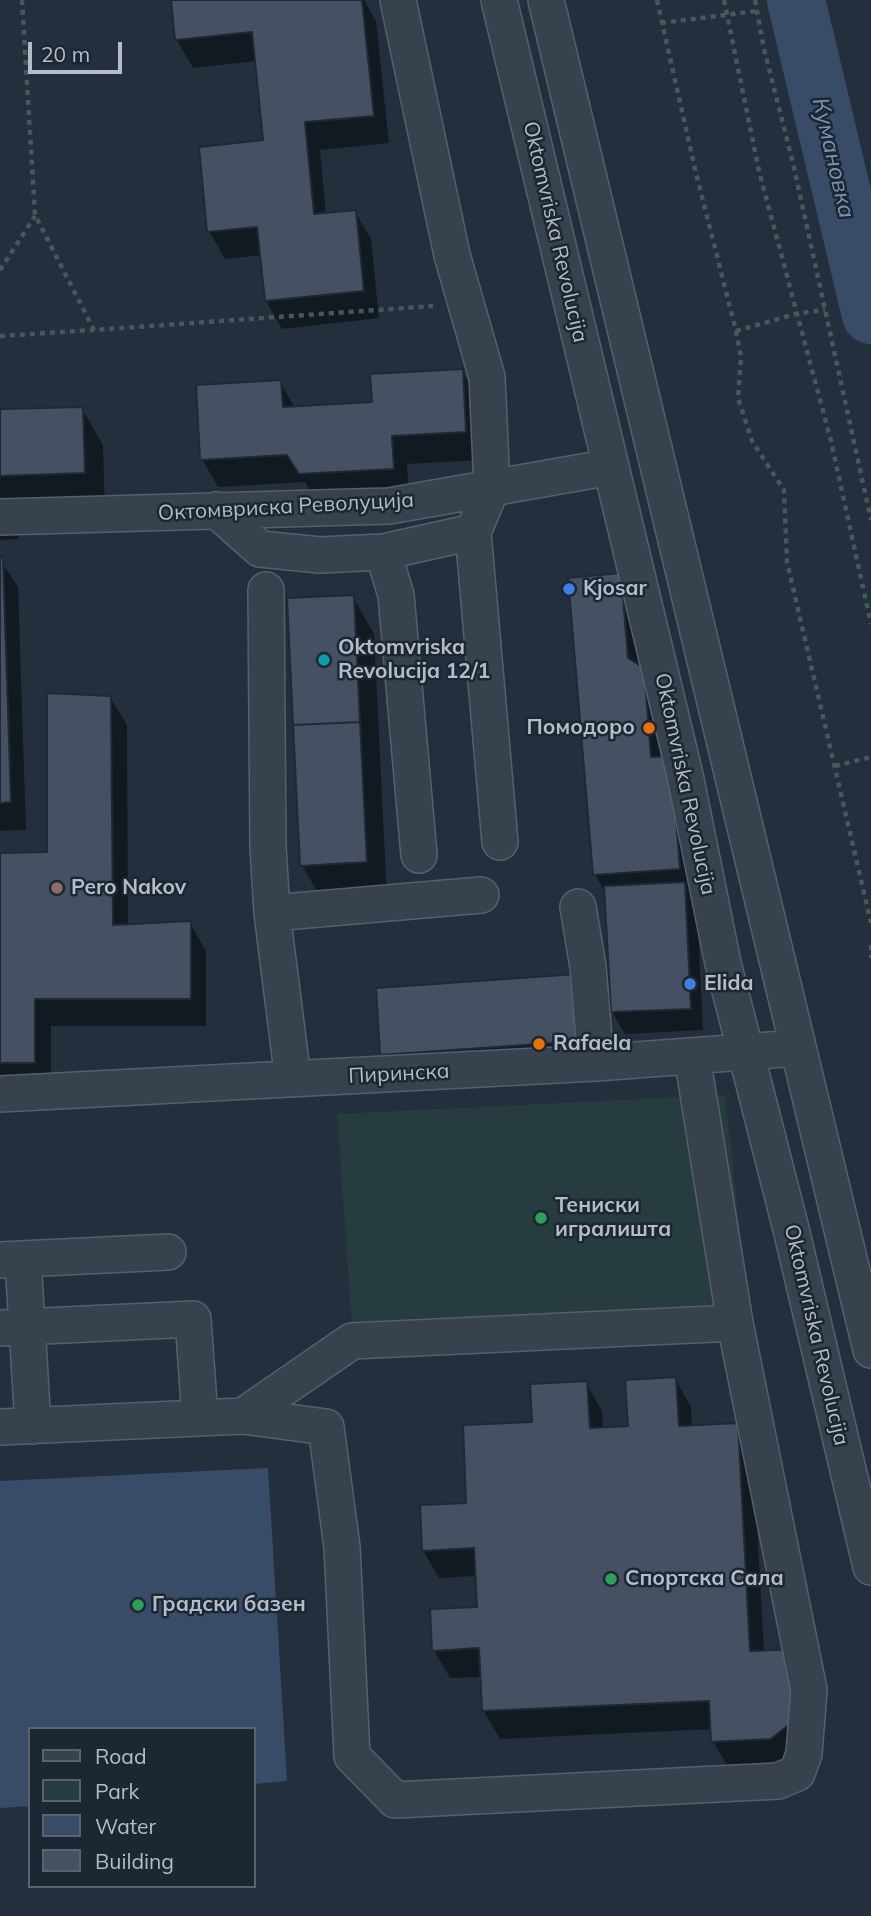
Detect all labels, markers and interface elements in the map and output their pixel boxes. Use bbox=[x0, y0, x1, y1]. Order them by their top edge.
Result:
scale bar bbox=[32, 28, 126, 72]
text: 20 m bbox=[41, 41, 90, 67]
water label: Кумановка bbox=[806, 95, 860, 221]
street label: Oktomvriska Revolucija bbox=[517, 119, 593, 345]
street label: Октомвриска Револуција bbox=[157, 488, 415, 526]
place label: Kjosar bbox=[583, 576, 647, 602]
marker: Kjosar bbox=[561, 581, 577, 597]
place label: Oktomvriska Revolucija 12/1 bbox=[338, 635, 490, 685]
marker: Oktomvriska Revolucija 12/1 bbox=[316, 652, 332, 668]
street label: Oktomvriska Revolucija bbox=[649, 671, 721, 897]
place label: Помодоро bbox=[527, 715, 635, 741]
marker: Помодоро bbox=[641, 720, 657, 736]
place label: Pero Nakov bbox=[71, 875, 186, 901]
marker: Pero Nakov bbox=[49, 880, 65, 896]
place label: Elida bbox=[704, 971, 753, 997]
marker: Elida bbox=[682, 976, 698, 992]
place label: Rafaela bbox=[553, 1031, 631, 1057]
marker: Rafaela bbox=[531, 1036, 547, 1052]
street label: Пиринска bbox=[348, 1059, 450, 1089]
place label: Тениски игралишта bbox=[555, 1193, 671, 1243]
marker: Тениски игралишта bbox=[533, 1210, 549, 1226]
street label: Oktomvriska Revolucija bbox=[778, 1222, 854, 1448]
place label: Спортска Сала bbox=[625, 1566, 784, 1592]
marker: Спортска Сала bbox=[603, 1571, 619, 1587]
place label: Градски базен bbox=[152, 1592, 306, 1618]
marker: Градски базен bbox=[130, 1597, 146, 1613]
legend bbox=[28, 1727, 256, 1888]
text: Road bbox=[95, 1743, 146, 1769]
text: Park bbox=[95, 1778, 139, 1804]
text: Water bbox=[95, 1813, 156, 1839]
text: Building bbox=[95, 1848, 174, 1874]

